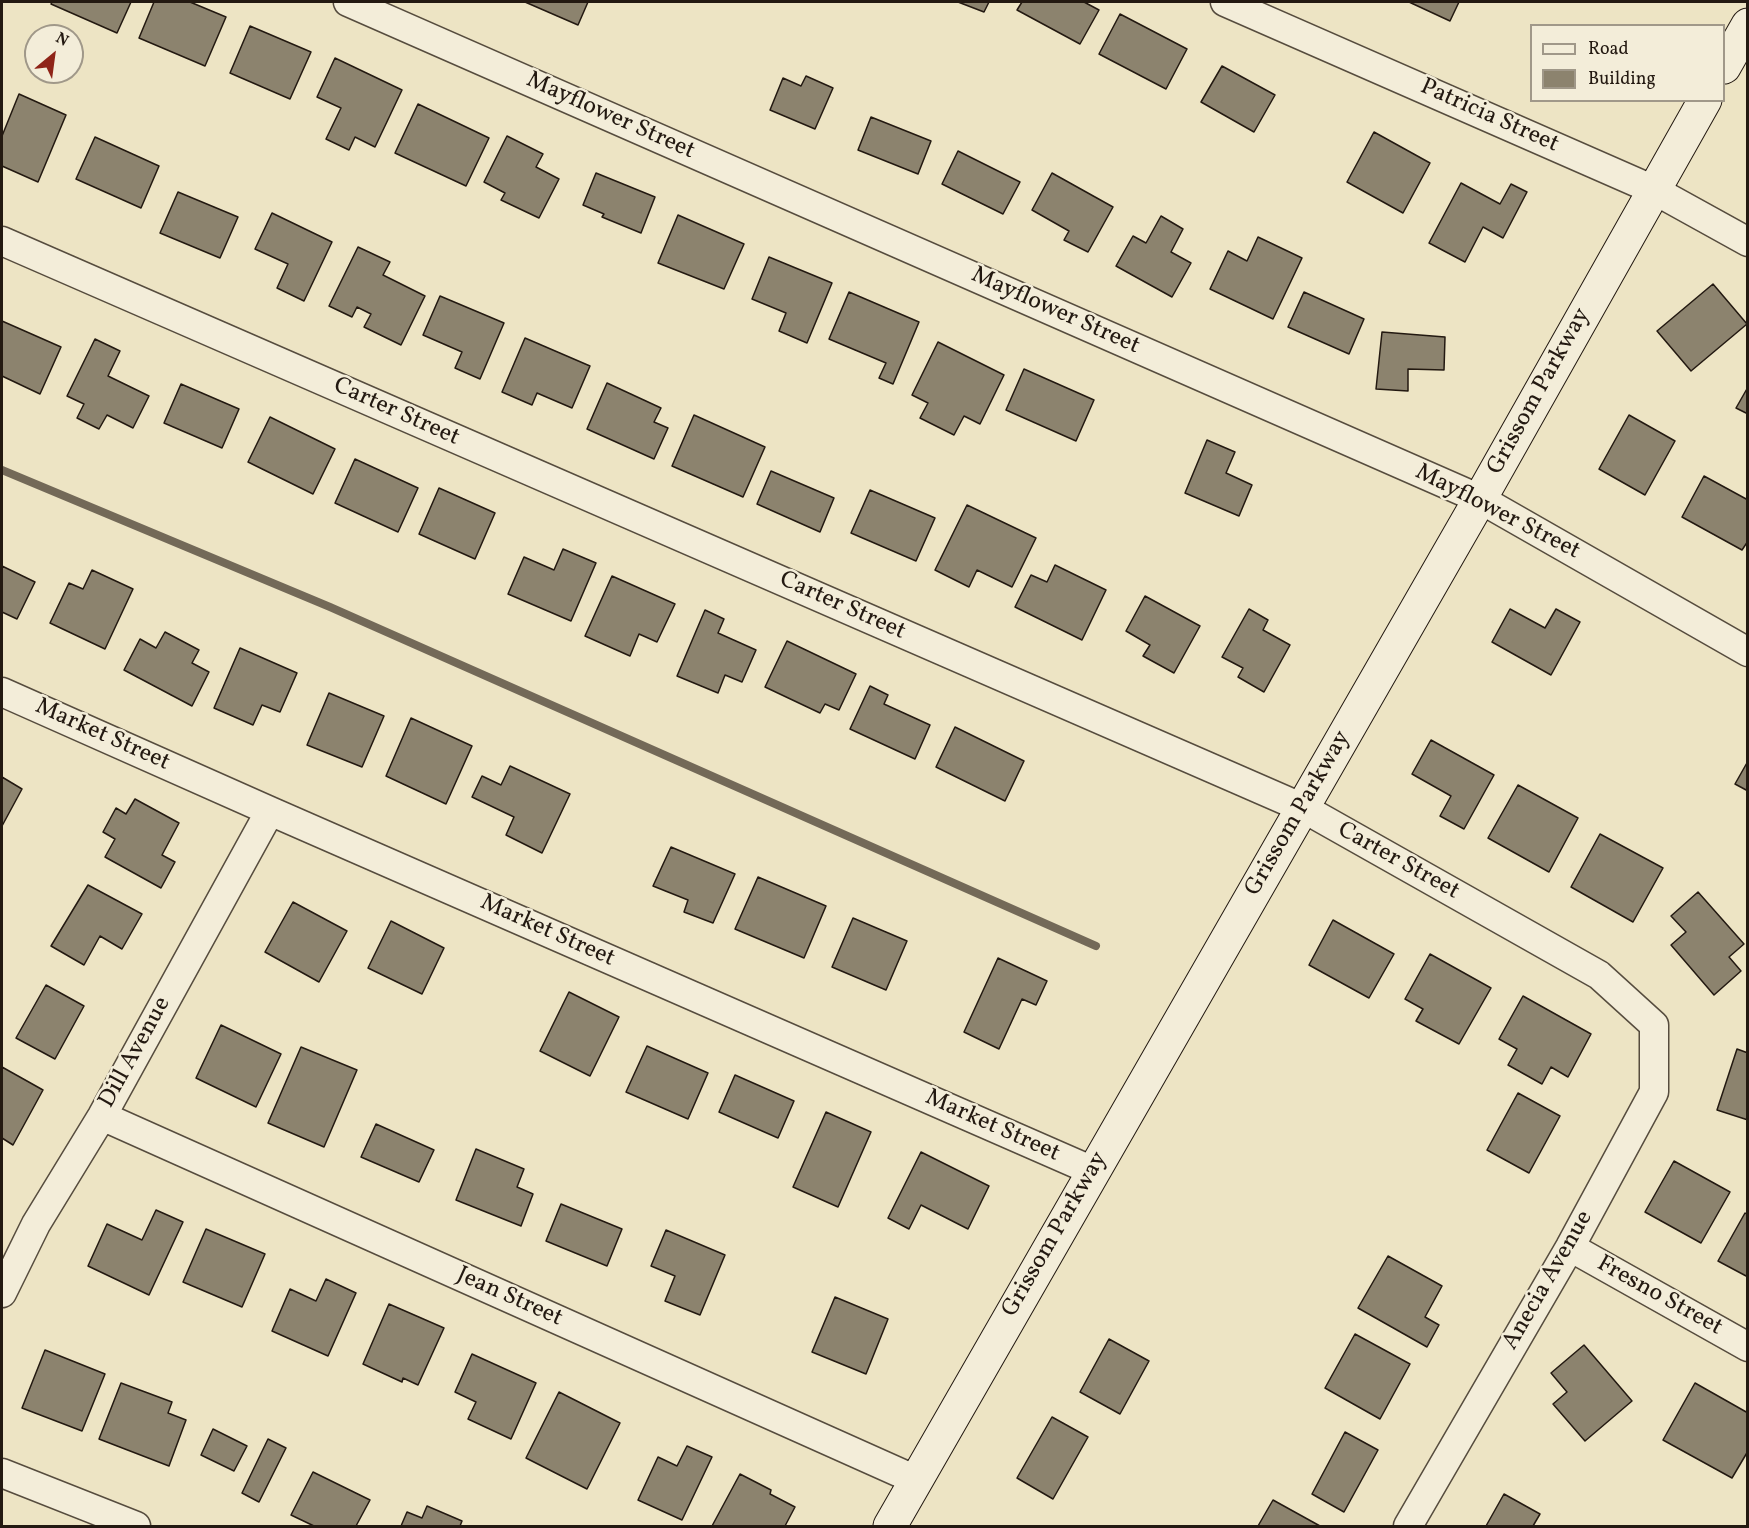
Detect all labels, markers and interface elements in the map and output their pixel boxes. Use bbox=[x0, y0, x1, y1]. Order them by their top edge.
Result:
north arrow bbox=[24, 24, 84, 84]
legend bbox=[1530, 24, 1725, 102]
text: N bbox=[51, 28, 72, 52]
text: Road bbox=[1588, 37, 1629, 62]
street label: Mayflower Street bbox=[521, 67, 699, 167]
text: Building bbox=[1588, 67, 1656, 92]
street label: Patricia Street bbox=[1415, 74, 1563, 160]
street label: Mayflower Street bbox=[966, 262, 1144, 362]
street label: Grissom Parkway bbox=[1482, 304, 1598, 480]
street label: Carter Street bbox=[328, 372, 464, 454]
street label: Mayflower Street bbox=[1410, 459, 1584, 567]
street label: Carter Street bbox=[774, 566, 910, 648]
street label: Market Street bbox=[30, 693, 174, 779]
street label: Grissom Parkway bbox=[1240, 726, 1358, 902]
street label: Carter Street bbox=[1332, 817, 1464, 907]
street label: Market Street bbox=[475, 889, 619, 975]
street label: Dill Avenue bbox=[94, 992, 178, 1114]
street label: Market Street bbox=[920, 1084, 1064, 1170]
street label: Grissom Parkway bbox=[997, 1147, 1115, 1323]
street label: Anecia Avenue bbox=[1498, 1206, 1600, 1356]
street label: Fresno Street bbox=[1591, 1251, 1727, 1343]
street label: Jean Street bbox=[451, 1262, 567, 1334]

